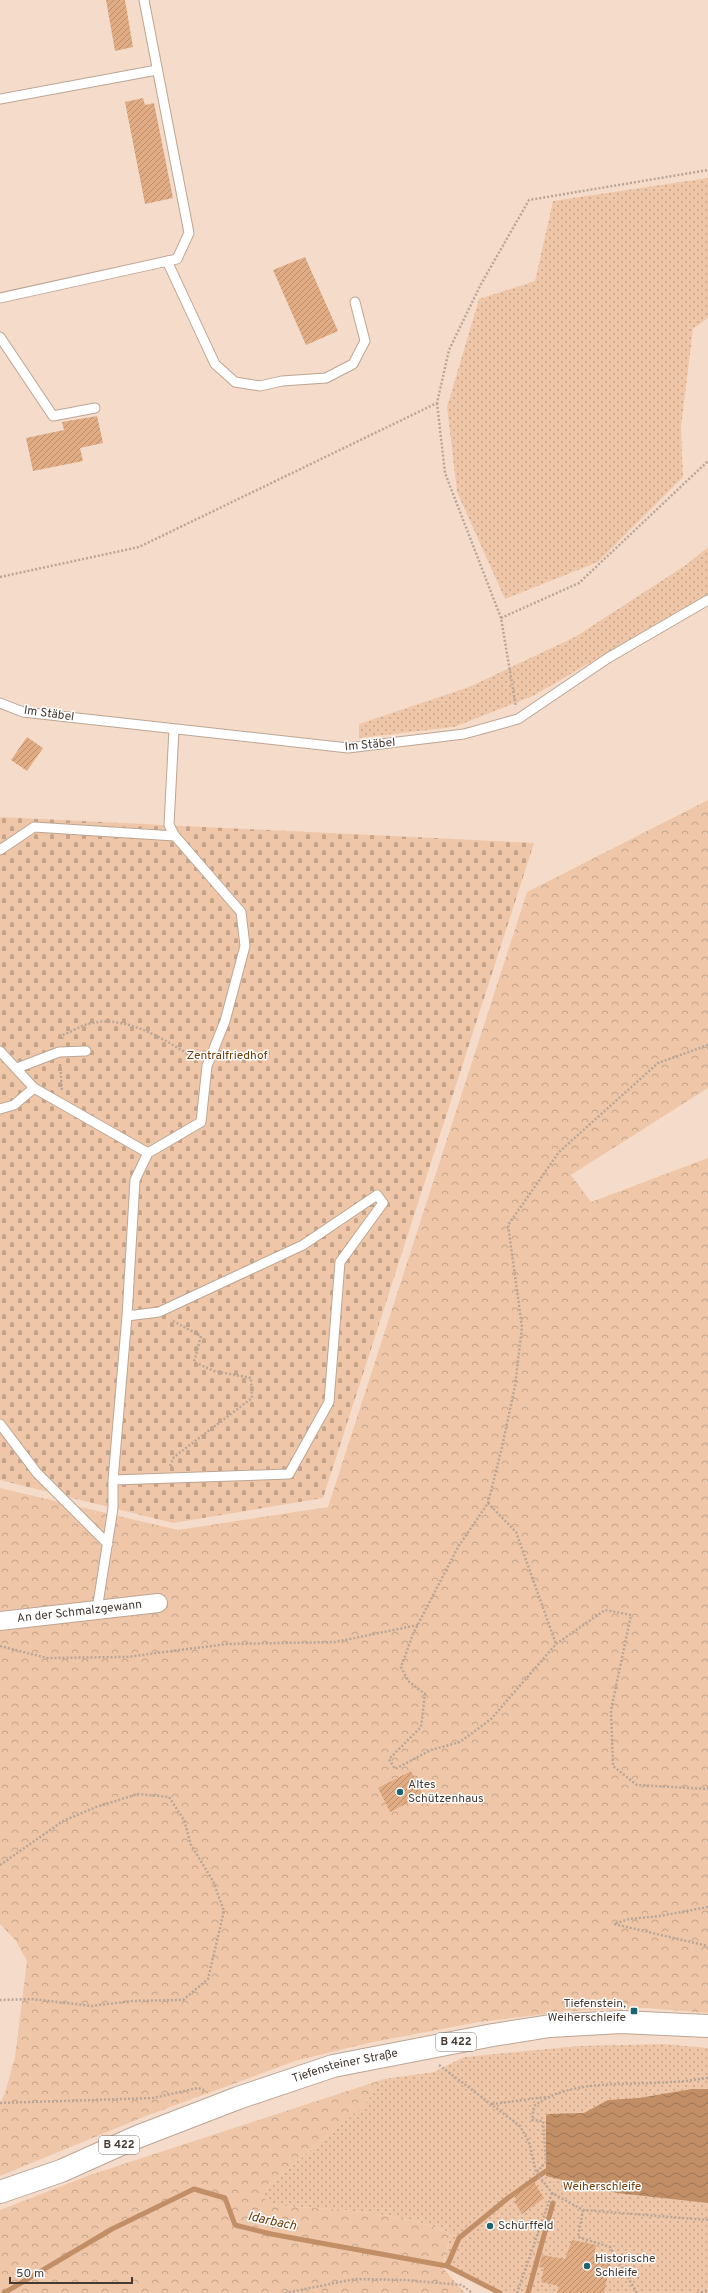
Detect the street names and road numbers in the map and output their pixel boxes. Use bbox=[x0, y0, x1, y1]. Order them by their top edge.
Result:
street label: Im Stäbel bbox=[23, 703, 75, 725]
street label: Im Stäbel bbox=[344, 735, 396, 755]
street label: An der Schmalzgewann bbox=[16, 1597, 143, 1627]
road number: B 422 bbox=[436, 2033, 476, 2051]
street label: Tiefensteiner Straße bbox=[290, 2046, 399, 2087]
road number: B 422 bbox=[99, 2136, 139, 2154]

